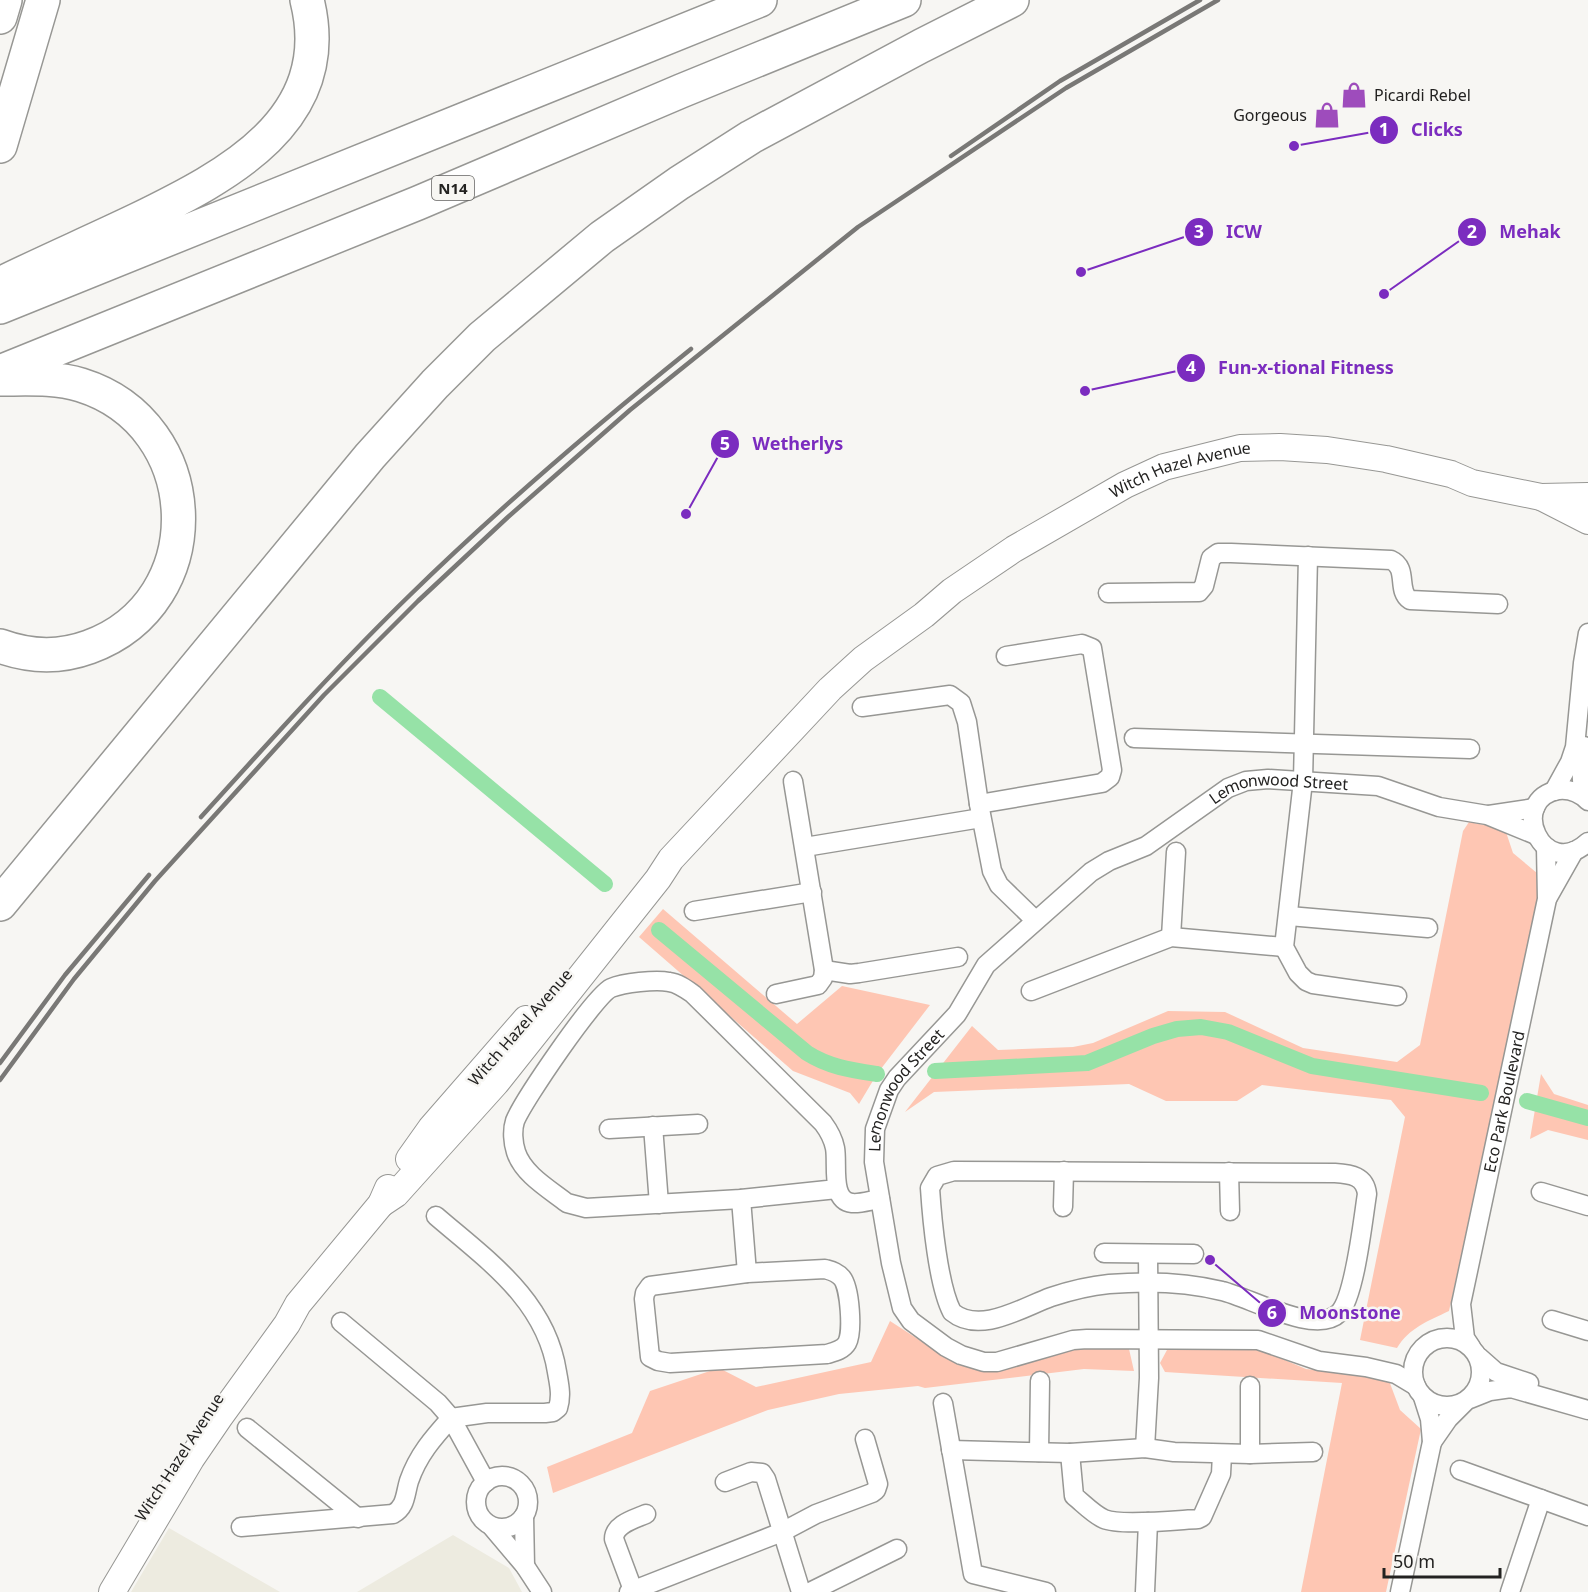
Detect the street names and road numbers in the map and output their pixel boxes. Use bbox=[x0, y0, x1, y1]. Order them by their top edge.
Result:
road number: N14 bbox=[432, 176, 474, 200]
street label: Witch Hazel Avenue bbox=[1105, 437, 1251, 503]
street label: Lemonwood Street bbox=[1205, 768, 1349, 809]
street label: Witch Hazel Avenue bbox=[463, 964, 577, 1090]
street label: Lemonwood Street bbox=[863, 1024, 949, 1152]
street label: Eco Park Boulevard bbox=[1478, 1029, 1530, 1175]
street label: Witch Hazel Avenue bbox=[129, 1389, 229, 1525]

